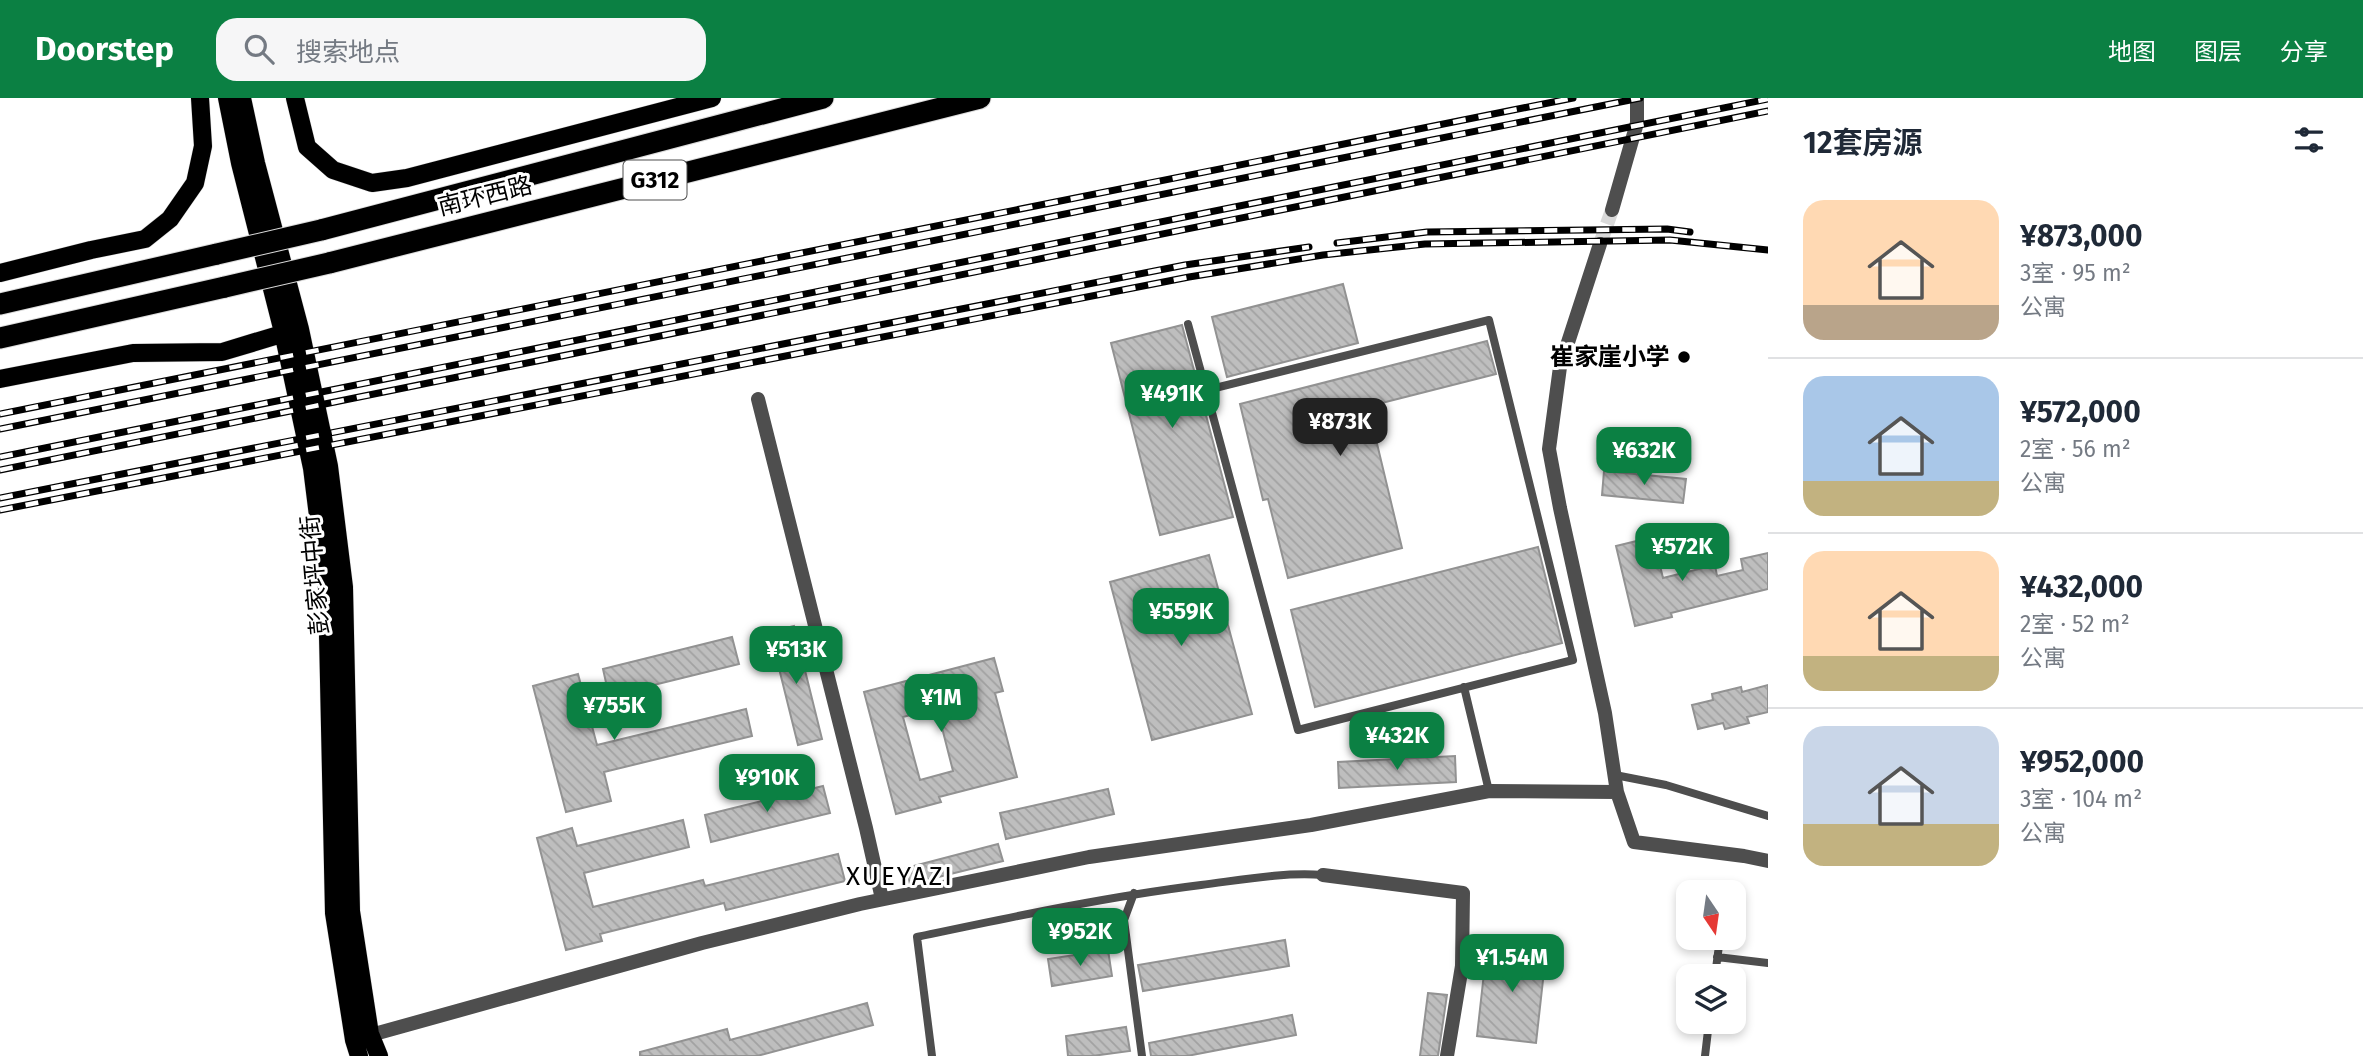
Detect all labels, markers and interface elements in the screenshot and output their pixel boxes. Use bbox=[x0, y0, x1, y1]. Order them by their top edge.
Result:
search box bbox=[216, 18, 706, 81]
text: Doorstep bbox=[35, 29, 174, 69]
icon: search bbox=[240, 30, 278, 68]
text: 搜索地点 bbox=[296, 37, 400, 68]
text: 地图 bbox=[2108, 38, 2156, 66]
text: 图层 bbox=[2194, 38, 2242, 66]
text: 分享 bbox=[2280, 38, 2328, 66]
icon: filters bbox=[2290, 121, 2328, 159]
text: 12套房源 bbox=[1803, 125, 1922, 161]
road number: G312 bbox=[624, 160, 686, 200]
street label: 南环西路 bbox=[435, 171, 535, 221]
text: ¥873,000 bbox=[2020, 218, 2143, 254]
icon: home bbox=[1859, 228, 1943, 312]
text: 3室 · 95 m² bbox=[2020, 259, 2131, 287]
text: 公寓 bbox=[2020, 293, 2066, 321]
place label: 崔家崖小学 bbox=[1550, 343, 1670, 371]
marker: 崔家崖小学 bbox=[1676, 349, 1692, 365]
pin: ¥491K bbox=[1123, 370, 1221, 430]
text: ¥491K bbox=[1141, 379, 1203, 407]
text: ¥572,000 bbox=[2020, 394, 2141, 430]
pin: ¥873K bbox=[1291, 398, 1389, 458]
icon: home bbox=[1859, 404, 1943, 488]
text: ¥873K bbox=[1309, 407, 1371, 435]
pin: ¥632K bbox=[1595, 428, 1693, 487]
text: 2室 · 56 m² bbox=[2020, 435, 2131, 463]
text: ¥632K bbox=[1612, 436, 1676, 464]
text: 公寓 bbox=[2020, 469, 2066, 497]
street label: 彭家坪中街 bbox=[296, 514, 334, 636]
pin: ¥572K bbox=[1633, 524, 1731, 583]
text: ¥572K bbox=[1651, 532, 1713, 560]
text: ¥432,000 bbox=[2020, 569, 2143, 605]
icon: home bbox=[1859, 579, 1943, 663]
pin: ¥559K bbox=[1132, 588, 1230, 648]
text: ¥559K bbox=[1149, 597, 1213, 625]
text: 2室 · 52 m² bbox=[2020, 610, 2130, 638]
pin: ¥513K bbox=[747, 626, 845, 686]
text: ¥513K bbox=[765, 635, 827, 663]
text: 公寓 bbox=[2020, 644, 2066, 672]
pin: ¥1M bbox=[907, 674, 975, 734]
pin: ¥755K bbox=[565, 682, 663, 742]
text: ¥1M bbox=[920, 683, 962, 711]
text: ¥755K bbox=[583, 691, 645, 719]
pin: ¥432K bbox=[1348, 712, 1446, 772]
text: ¥432K bbox=[1365, 721, 1429, 749]
text: ¥952,000 bbox=[2020, 744, 2144, 780]
pin: ¥910K bbox=[718, 754, 816, 814]
icon: home bbox=[1859, 754, 1943, 838]
text: ¥910K bbox=[735, 763, 799, 791]
text: 3室 · 104 m² bbox=[2020, 785, 2142, 813]
text: 公寓 bbox=[2020, 819, 2066, 847]
district label: XUEYAZI bbox=[846, 861, 954, 892]
north arrow bbox=[1676, 880, 1746, 950]
map controls bbox=[1676, 880, 1746, 1034]
pin: ¥952K bbox=[1031, 908, 1129, 968]
text: ¥952K bbox=[1048, 917, 1112, 945]
pin: ¥1.54M bbox=[1455, 934, 1569, 994]
text: ¥1.54M bbox=[1476, 943, 1548, 971]
button: layers bbox=[1676, 964, 1746, 1034]

